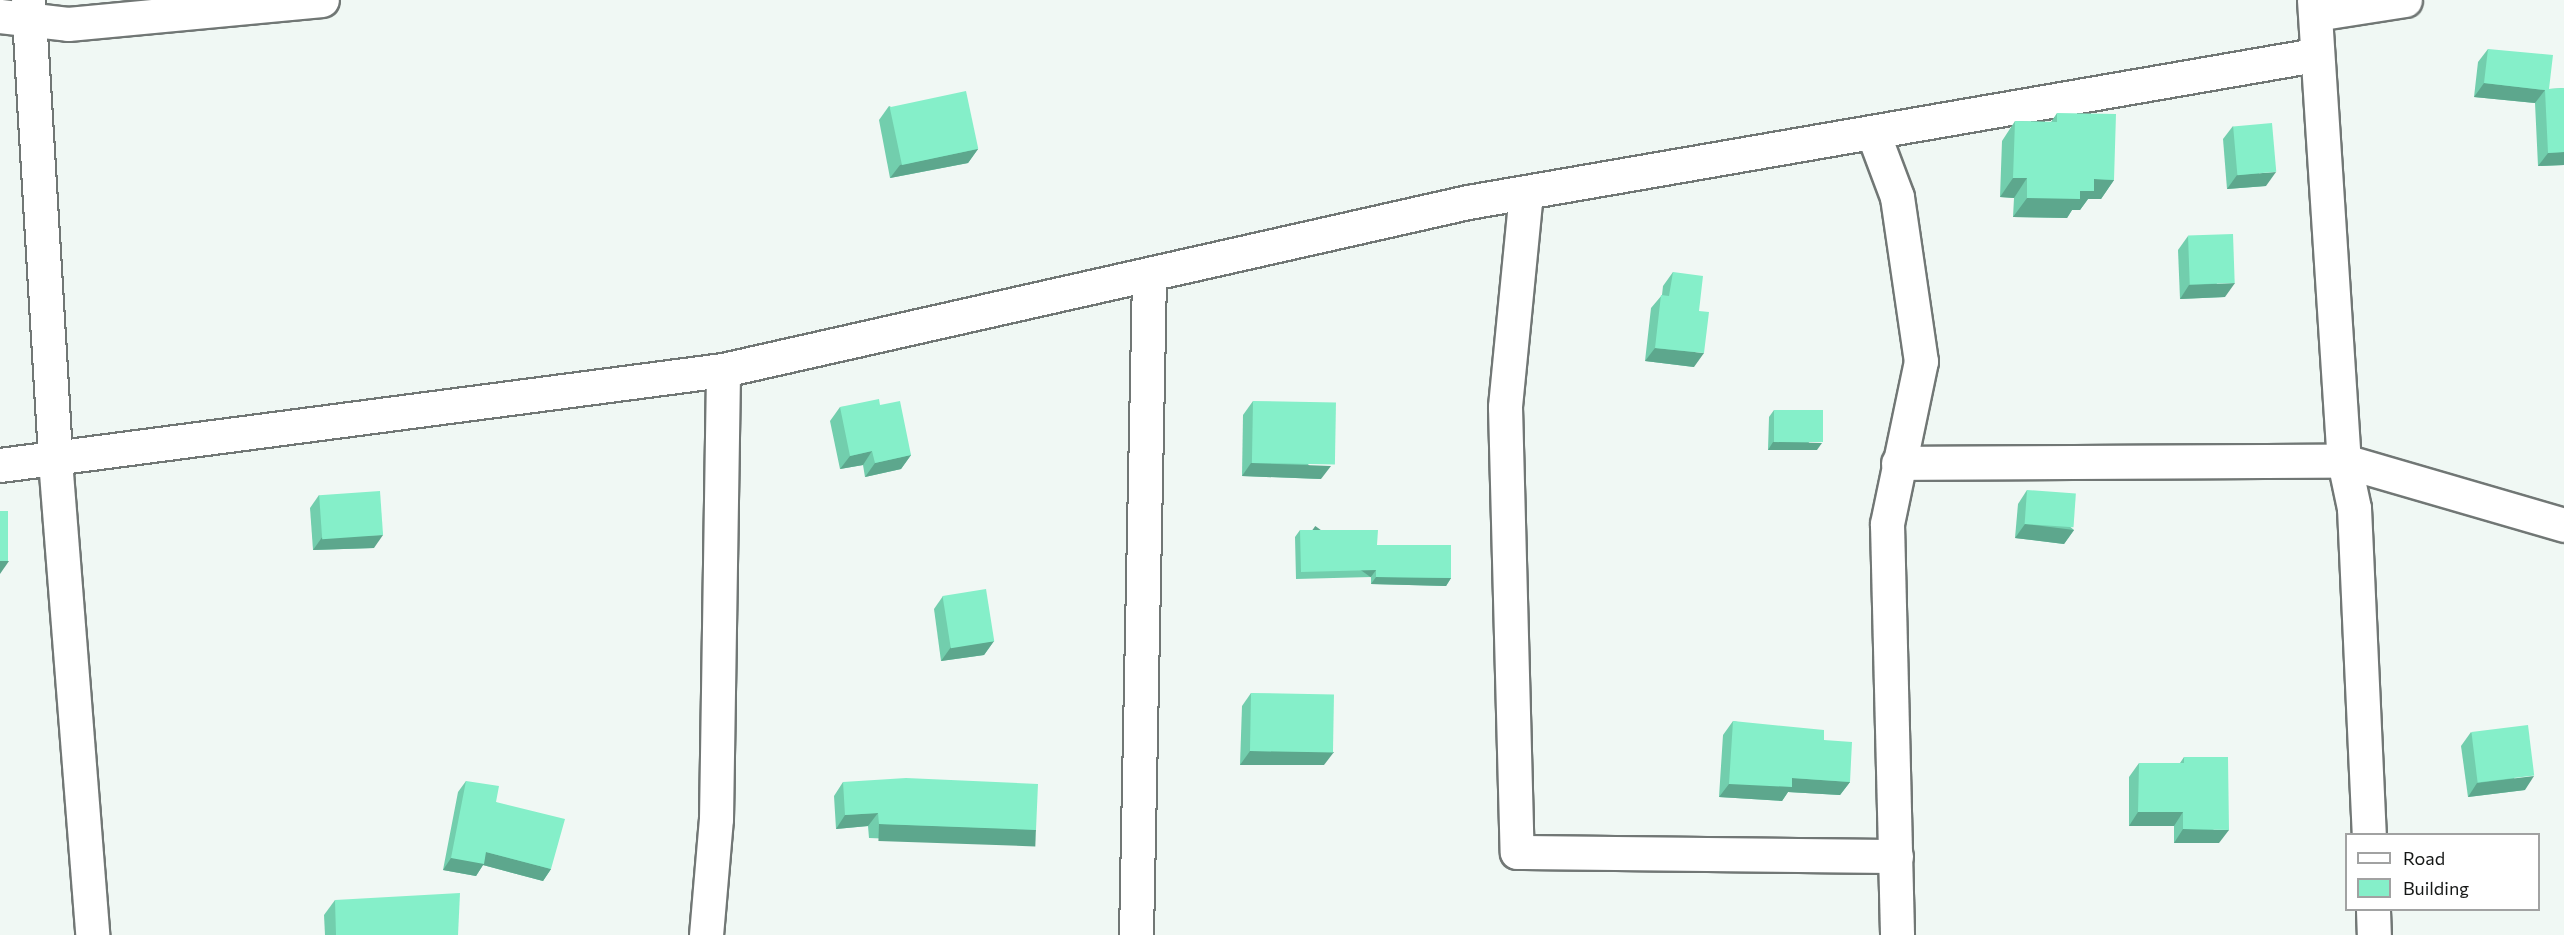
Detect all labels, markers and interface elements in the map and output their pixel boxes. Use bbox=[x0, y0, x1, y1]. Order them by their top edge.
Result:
legend bbox=[2345, 833, 2540, 911]
text: Road bbox=[2403, 847, 2445, 869]
text: Building bbox=[2403, 877, 2469, 899]

